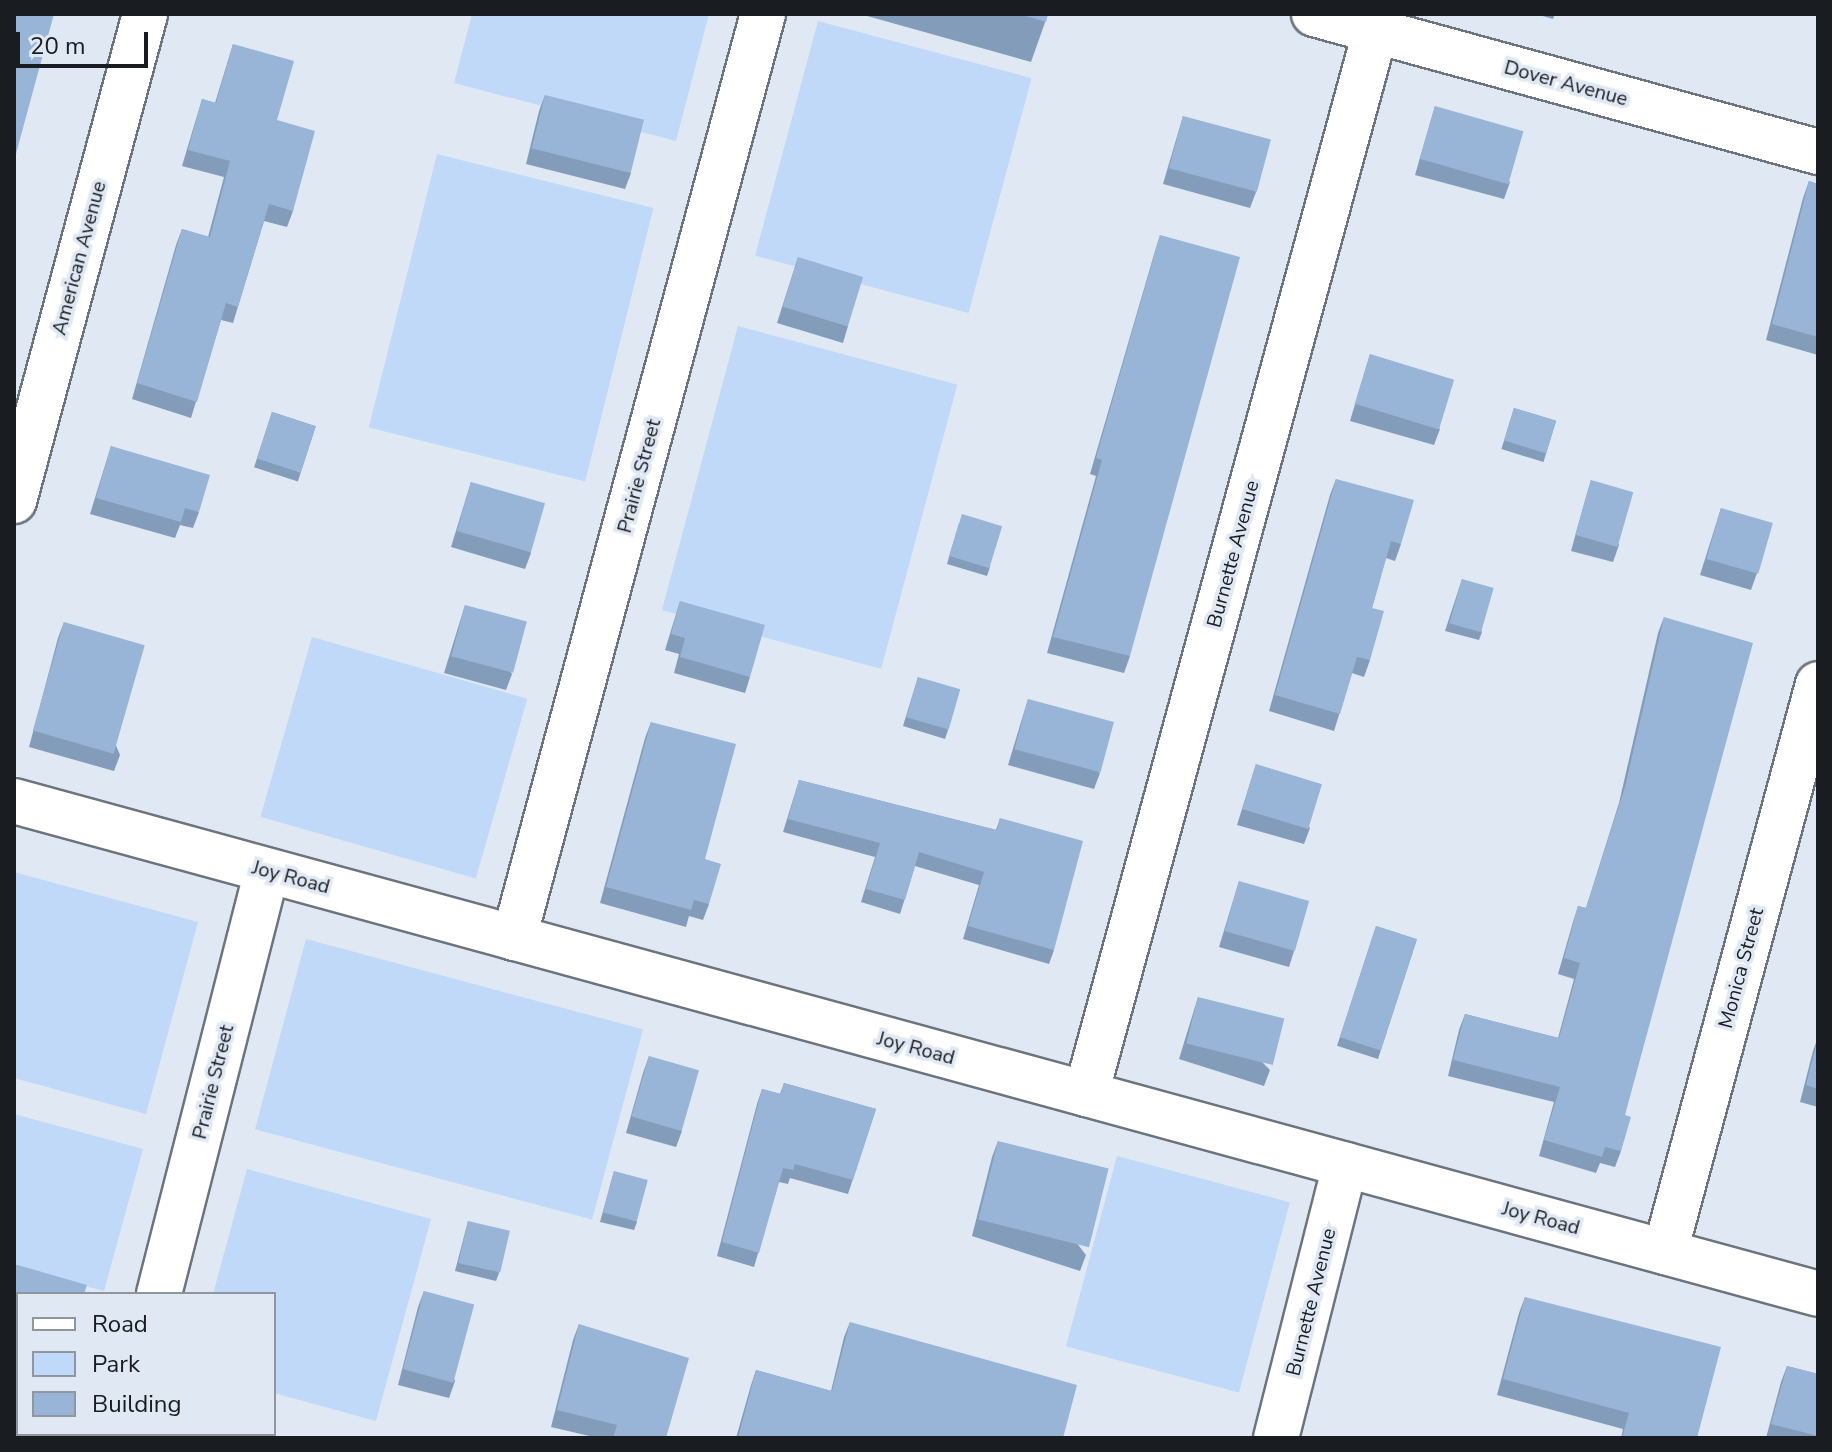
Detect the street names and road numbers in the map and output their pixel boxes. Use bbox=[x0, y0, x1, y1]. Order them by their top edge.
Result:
street label: Dover Avenue bbox=[1502, 55, 1630, 111]
street label: American Avenue bbox=[47, 178, 111, 338]
street label: Prairie Street bbox=[612, 416, 666, 536]
street label: Burnette Avenue bbox=[1202, 478, 1264, 630]
street label: Joy Road bbox=[250, 855, 332, 899]
street label: Monica Street bbox=[1713, 905, 1769, 1031]
street label: Prairie Street bbox=[187, 1022, 239, 1142]
street label: Joy Road bbox=[875, 1026, 957, 1070]
street label: Joy Road bbox=[1500, 1196, 1582, 1240]
street label: Burnette Avenue bbox=[1281, 1226, 1341, 1378]

